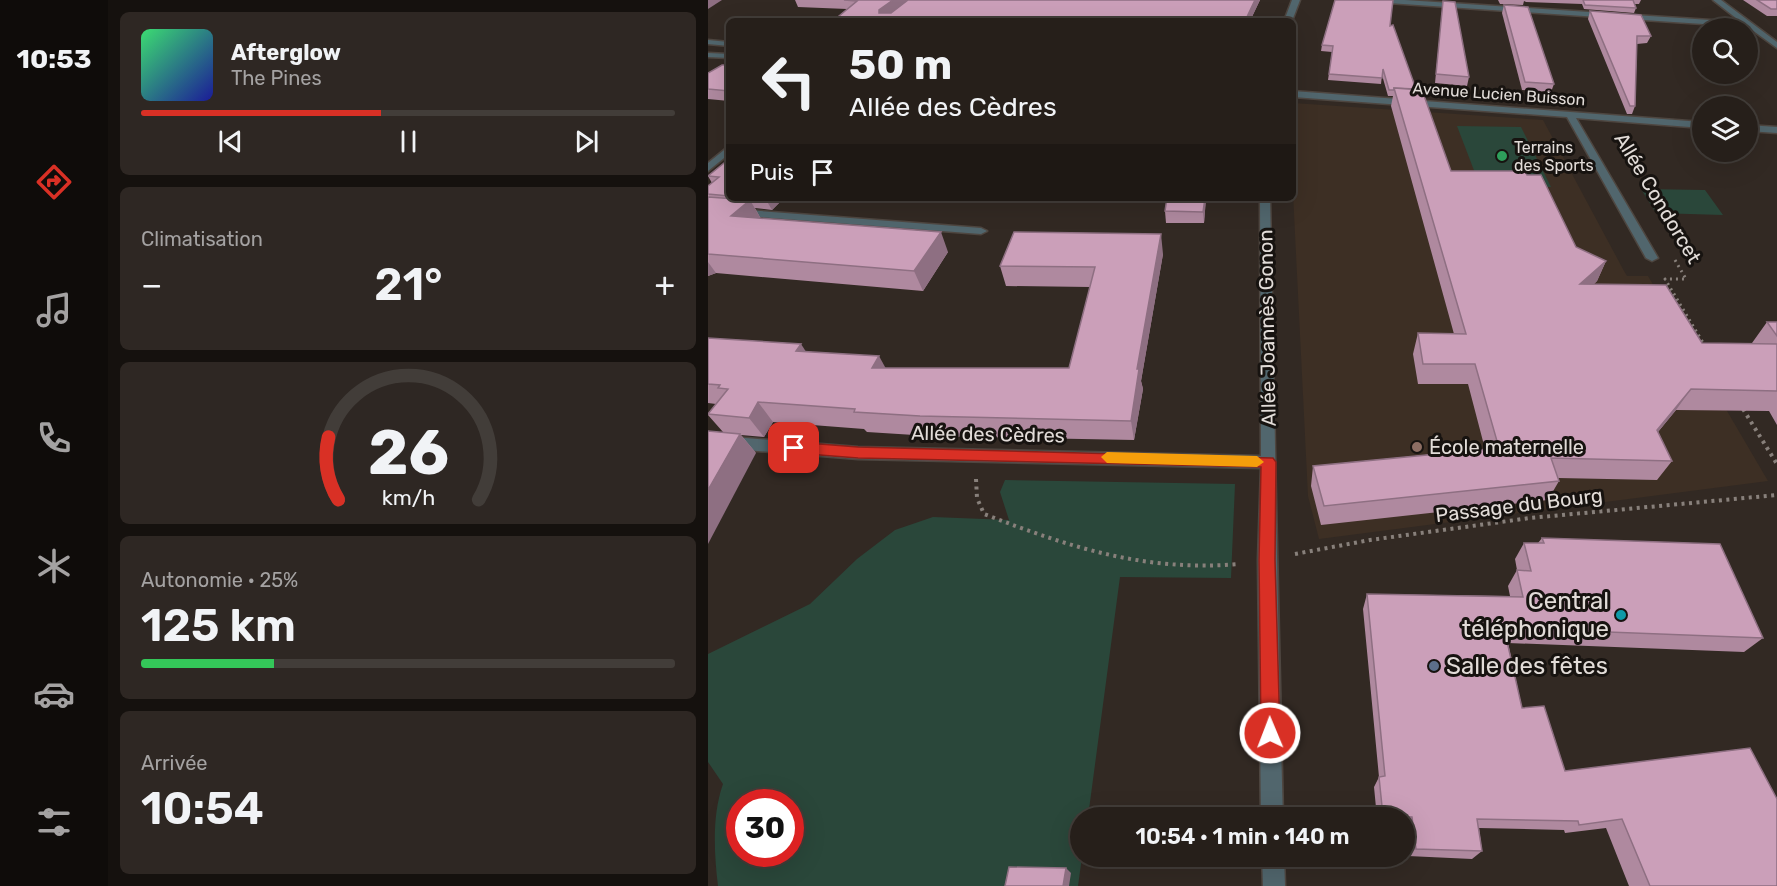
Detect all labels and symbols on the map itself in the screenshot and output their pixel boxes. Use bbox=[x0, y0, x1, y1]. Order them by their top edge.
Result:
street label: Avenue Lucien Buisson bbox=[1412, 78, 1586, 110]
street label: Allée Condorcet bbox=[1610, 128, 1707, 268]
place label: Terrains des Sports bbox=[1514, 138, 1594, 175]
marker: Terrains des Sports bbox=[1495, 149, 1509, 163]
street label: Allée Joannès Gonon bbox=[1253, 229, 1281, 427]
street label: Allée des Cèdres bbox=[911, 421, 1065, 447]
pin bbox=[768, 422, 819, 473]
place label: École maternelle bbox=[1429, 435, 1584, 459]
marker: École maternelle bbox=[1410, 440, 1424, 454]
street label: Passage du Bourg bbox=[1434, 483, 1604, 527]
place label: Central téléphonique bbox=[1462, 587, 1609, 643]
marker: Central téléphonique bbox=[1614, 608, 1628, 622]
place label: Salle des fêtes bbox=[1446, 652, 1608, 680]
marker: Salle des fêtes bbox=[1427, 659, 1441, 673]
position arrow bbox=[1238, 701, 1302, 765]
speed limit sign: 30 bbox=[726, 789, 804, 867]

